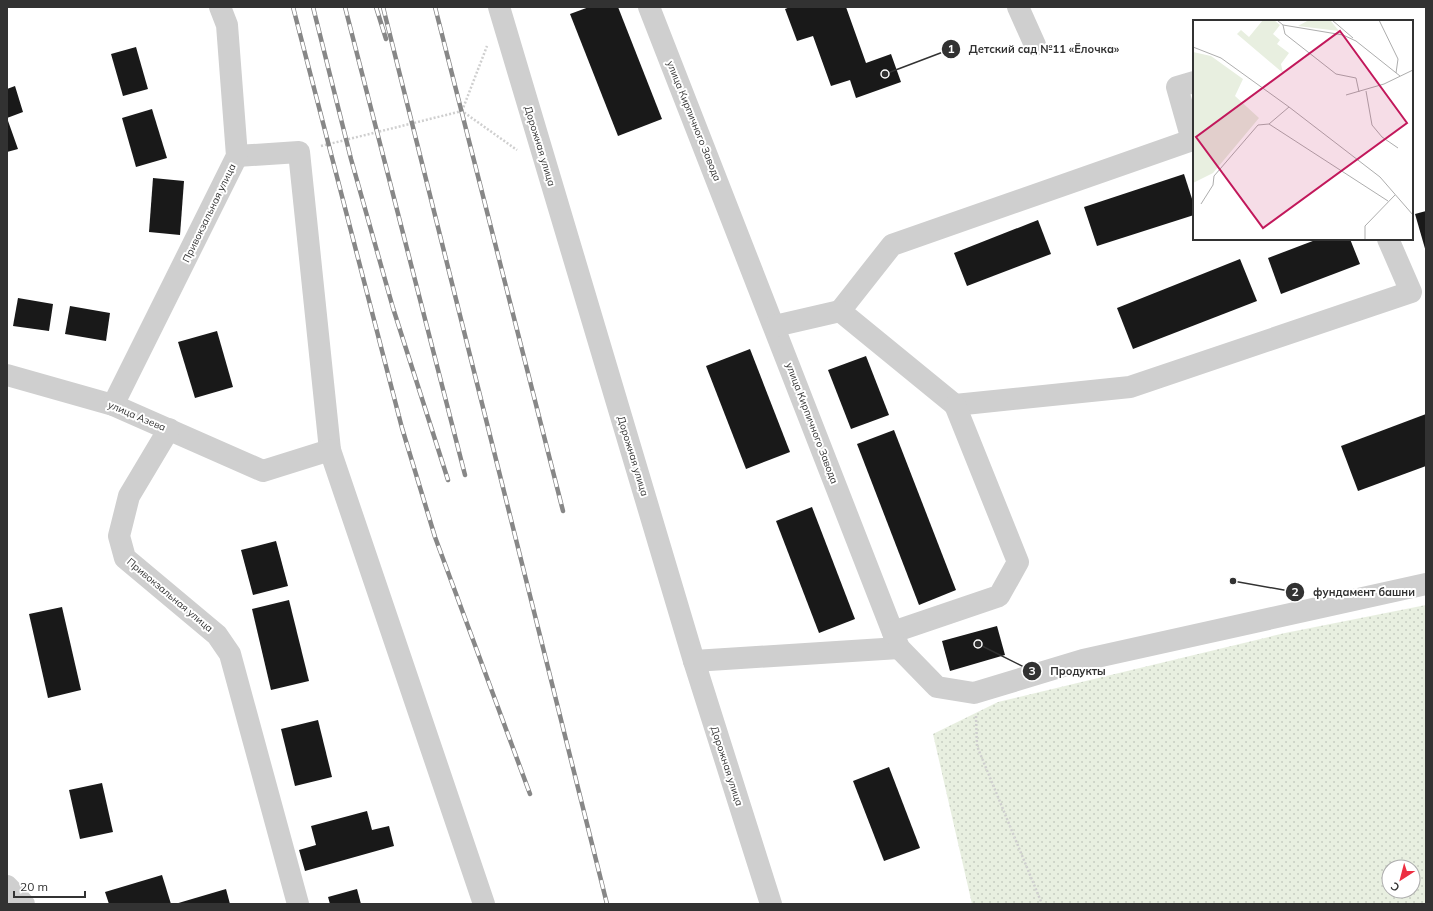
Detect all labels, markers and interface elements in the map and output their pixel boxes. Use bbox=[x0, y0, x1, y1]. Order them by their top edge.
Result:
inset map bbox=[1193, 20, 1413, 240]
callout: Детский сад №11 «Ёлочка» bbox=[941, 38, 1128, 61]
text: 1 bbox=[947, 41, 955, 56]
text: Детский сад №11 «Ёлочка» bbox=[969, 42, 1120, 56]
street label: улица Кирпичного Завода bbox=[664, 59, 724, 183]
street label: Дорожная улица bbox=[522, 104, 558, 188]
street label: Привокзальная улица bbox=[179, 161, 239, 265]
street label: улица Кирпичного Завода bbox=[783, 361, 841, 485]
street label: улица Азева bbox=[106, 398, 168, 434]
street label: Дорожная улица bbox=[615, 414, 651, 498]
street label: Привокзальная улица bbox=[124, 555, 216, 635]
callout: фундамент башни bbox=[1285, 580, 1423, 603]
text: 2 bbox=[1291, 584, 1299, 599]
text: фундамент башни bbox=[1313, 585, 1415, 599]
callout: Продукты bbox=[1022, 660, 1113, 683]
text: 3 bbox=[1028, 663, 1036, 678]
text: Продукты bbox=[1050, 664, 1106, 678]
street label: Дорожная улица bbox=[708, 724, 746, 808]
north arrow bbox=[1381, 859, 1421, 899]
scale bar bbox=[14, 873, 85, 899]
text: 20 m bbox=[20, 879, 48, 894]
text: С bbox=[1388, 879, 1402, 895]

